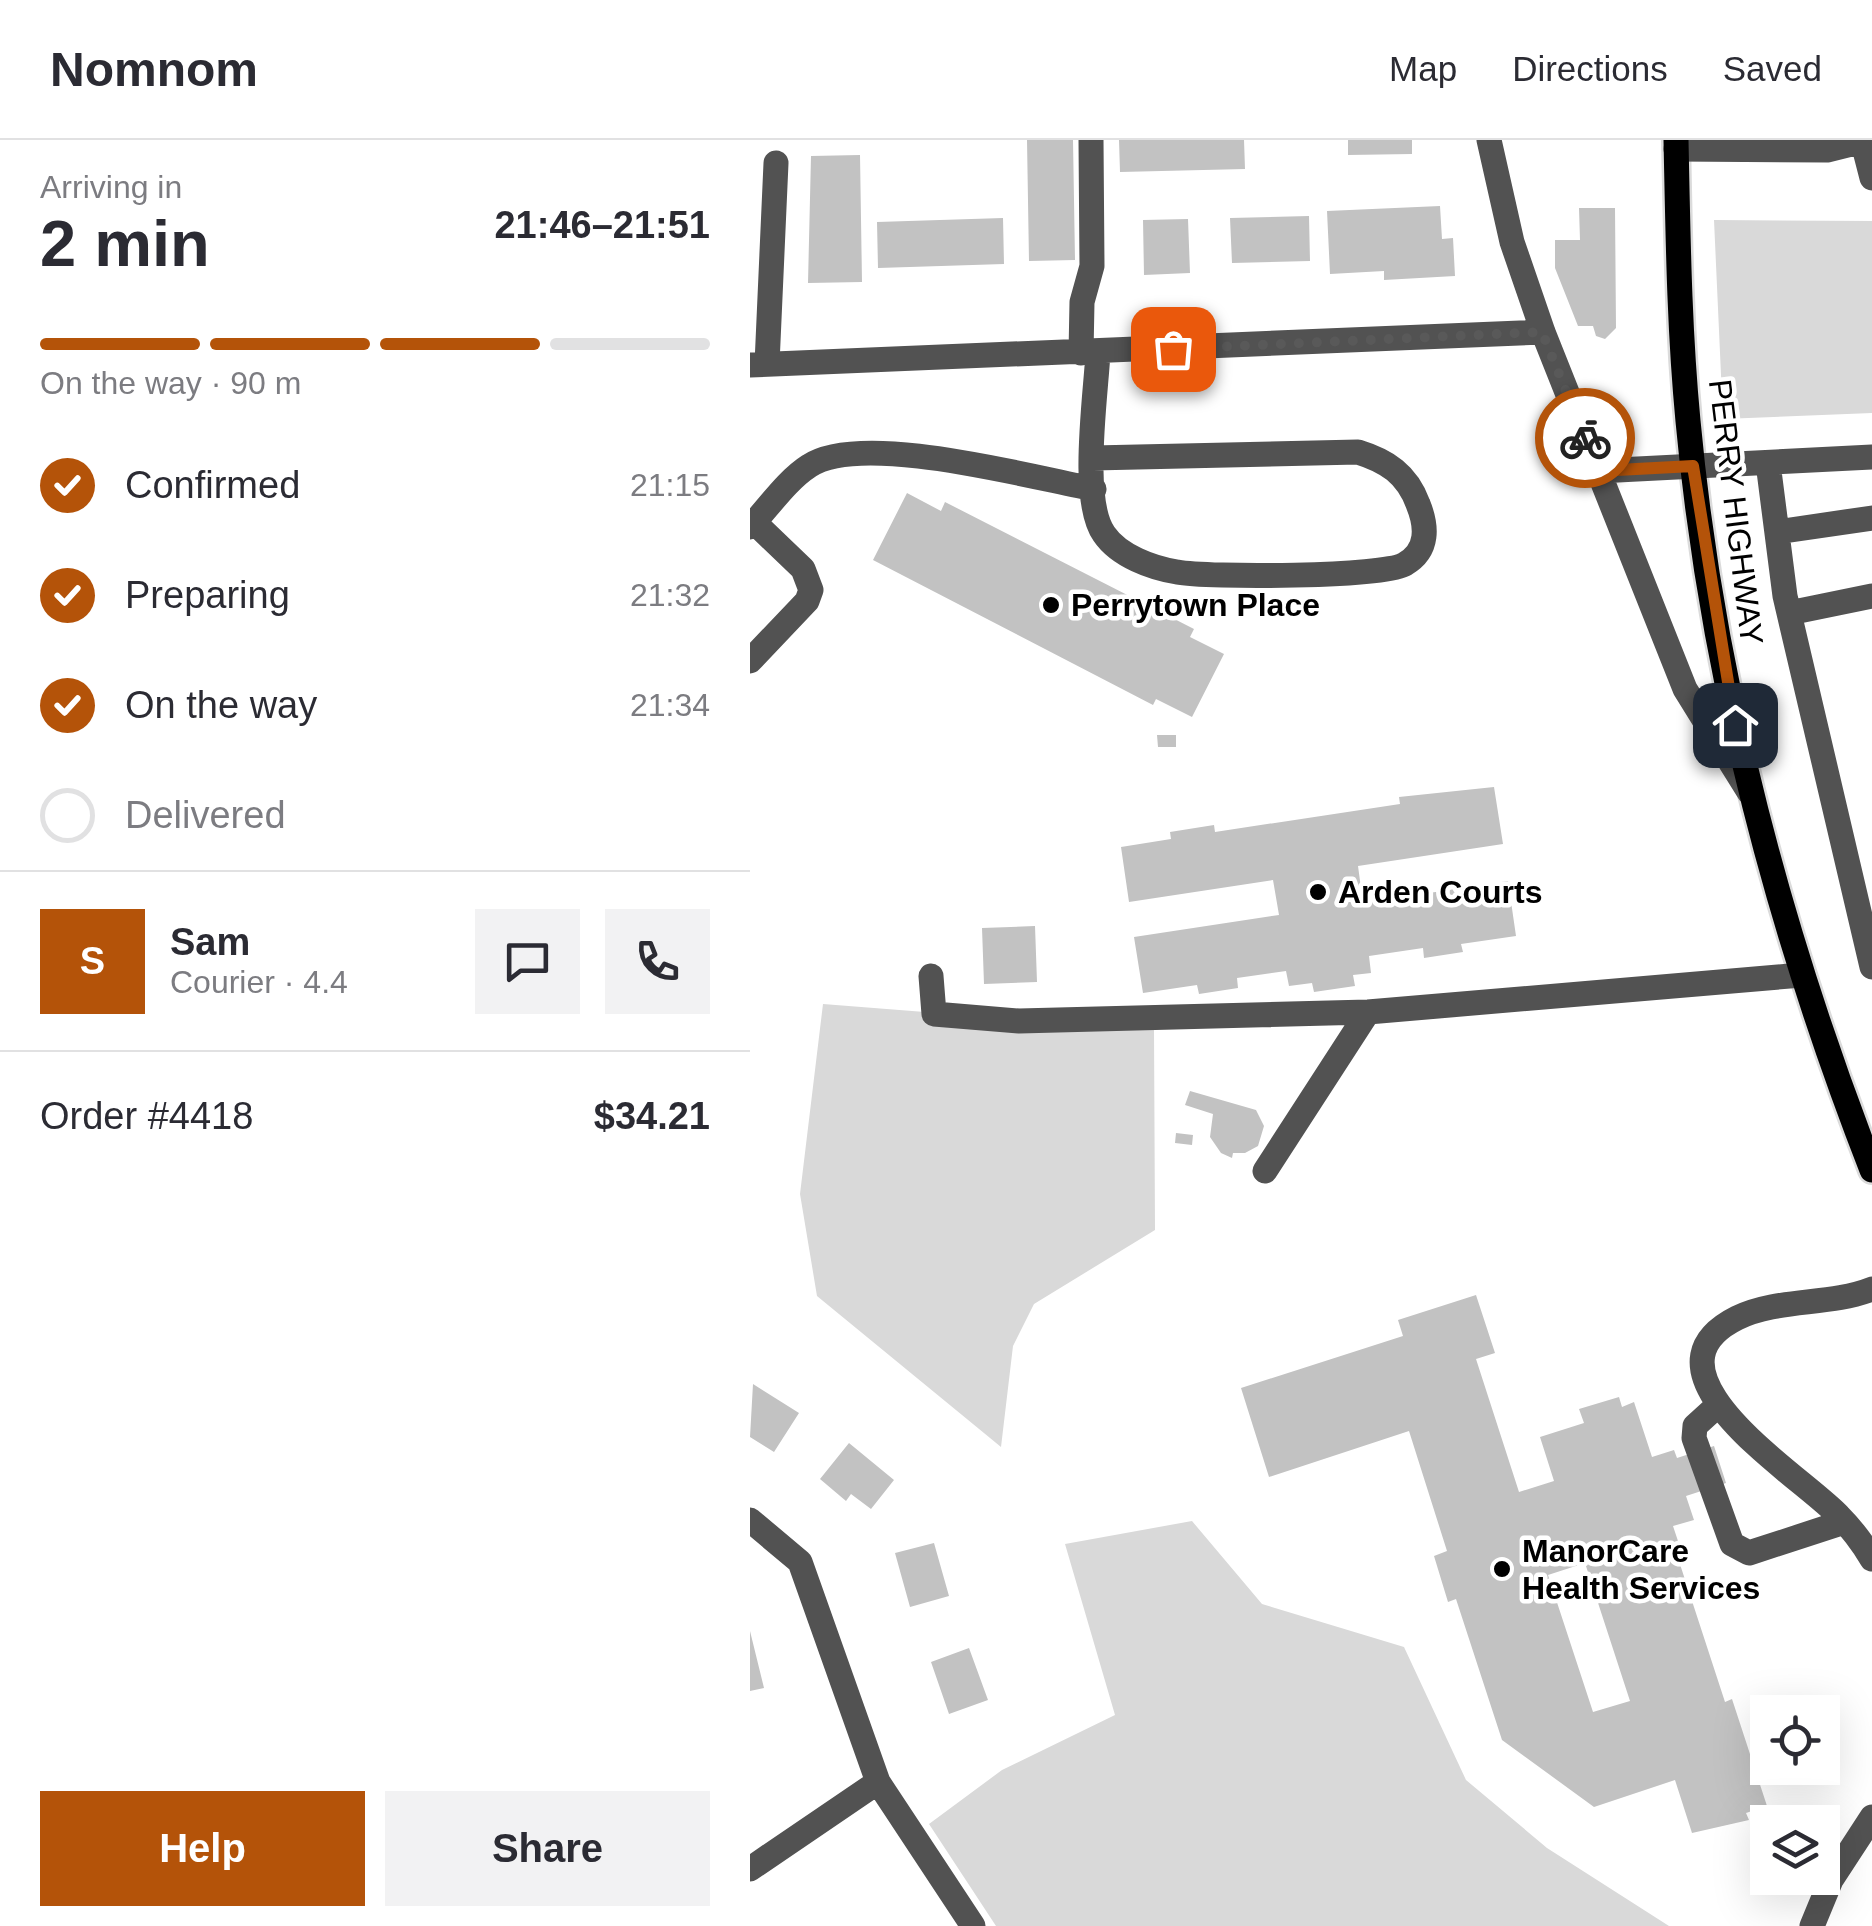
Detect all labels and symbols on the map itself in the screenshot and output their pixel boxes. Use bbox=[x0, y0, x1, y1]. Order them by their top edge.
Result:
pin bbox=[1131, 307, 1216, 392]
street label: PERRY HIGHWAY bbox=[1702, 377, 1770, 647]
courier bbox=[1535, 388, 1635, 488]
place label: Perrytown Place bbox=[1071, 587, 1320, 623]
marker: Perrytown Place bbox=[1040, 594, 1062, 616]
pin bbox=[1693, 683, 1778, 768]
place label: Arden Courts bbox=[1338, 874, 1542, 910]
marker: Arden Courts bbox=[1307, 881, 1329, 903]
place label: ManorCare Health Services bbox=[1522, 1533, 1760, 1606]
marker: ManorCare Health Services bbox=[1491, 1558, 1513, 1580]

